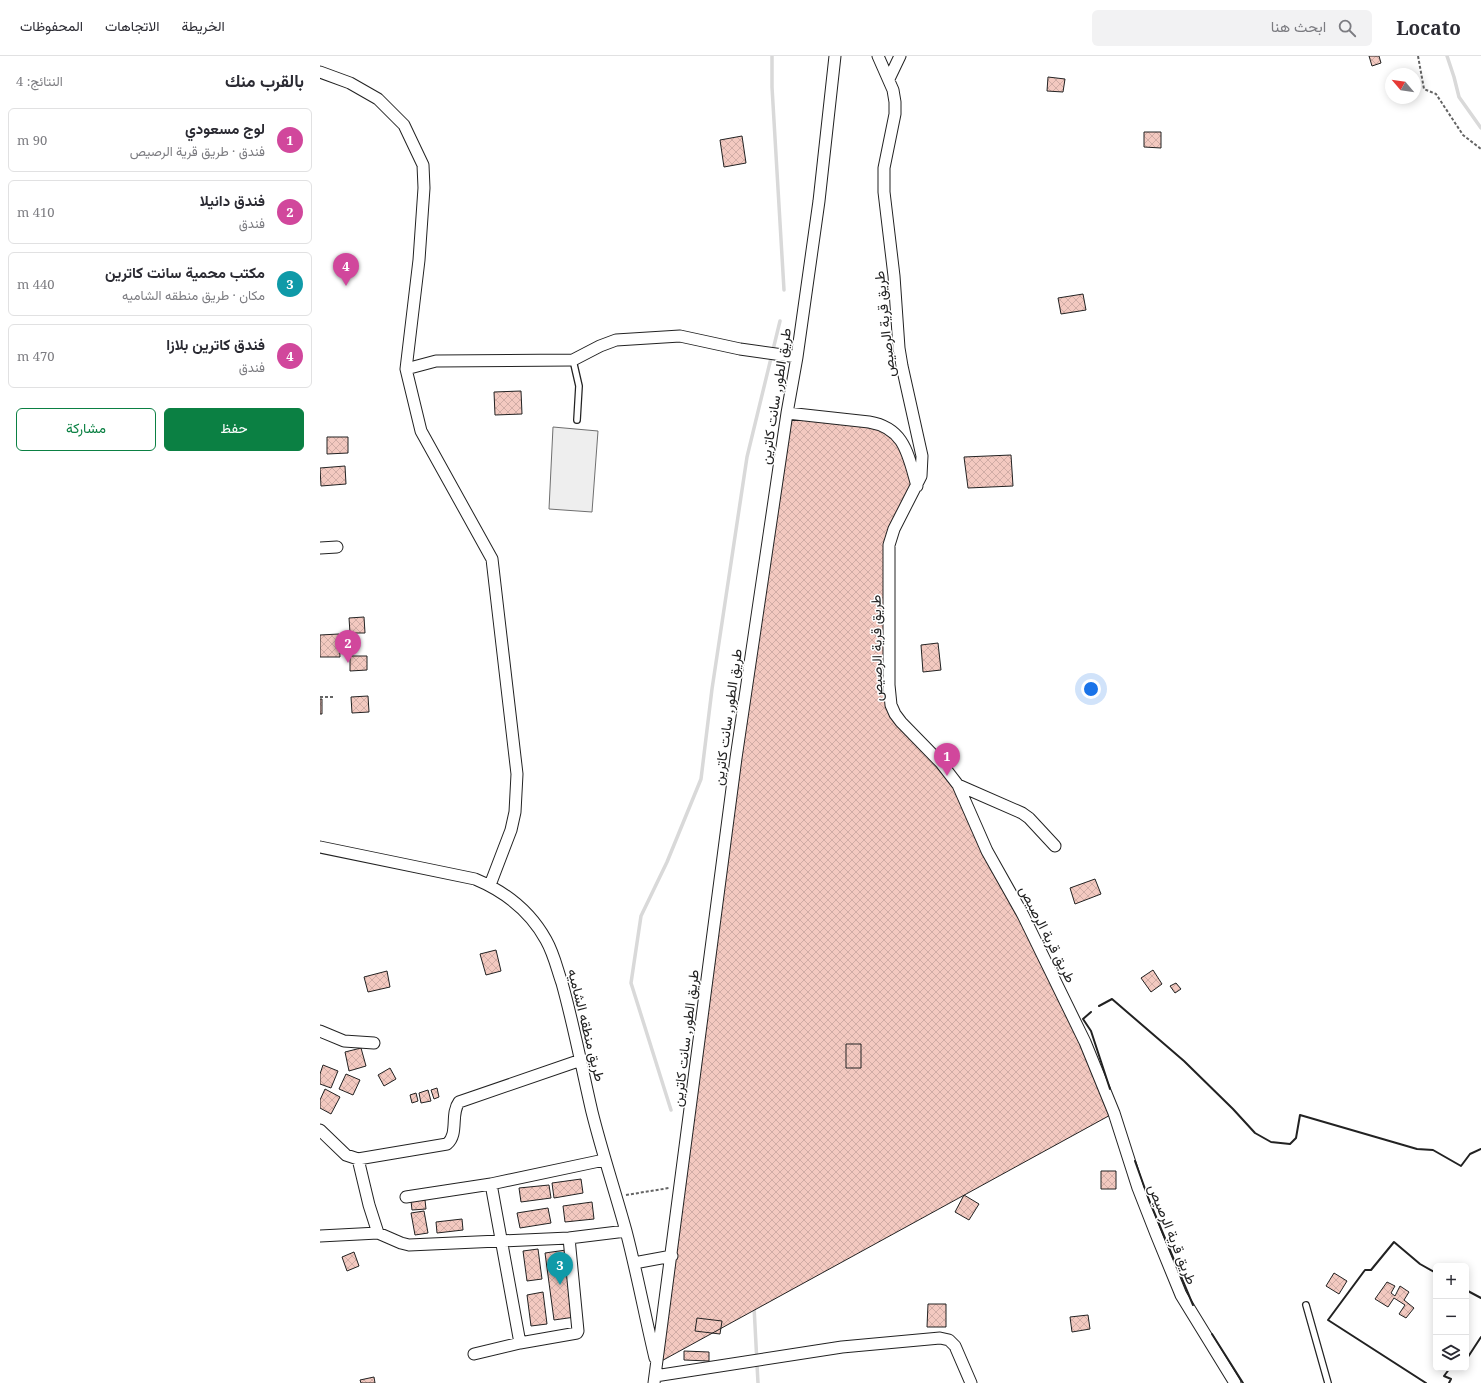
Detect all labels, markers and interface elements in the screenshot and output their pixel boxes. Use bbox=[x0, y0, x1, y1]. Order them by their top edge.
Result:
search box bbox=[1092, 10, 1372, 46]
text: Locato bbox=[1396, 15, 1461, 41]
text: المحفوظات bbox=[20, 16, 83, 35]
text: الاتجاهات bbox=[105, 16, 159, 35]
text: الخريطة bbox=[181, 16, 225, 35]
text: ابحث هنا bbox=[1271, 16, 1326, 36]
icon: search bbox=[1336, 17, 1358, 39]
north arrow bbox=[1385, 68, 1421, 104]
text: بالقرب منك bbox=[225, 69, 304, 92]
text: النتائج: 4 bbox=[16, 72, 63, 90]
text: لوج مسعودي bbox=[185, 118, 265, 138]
text: 90 m bbox=[17, 131, 47, 149]
text: 1 bbox=[286, 131, 294, 149]
text: فندق · طريق قرية الرصيص bbox=[130, 142, 265, 160]
text: فندق دانيلا bbox=[200, 190, 265, 210]
text: 410 m bbox=[17, 203, 55, 221]
text: 2 bbox=[286, 203, 294, 221]
text: فندق bbox=[239, 214, 265, 232]
pin: 4 bbox=[333, 253, 359, 286]
text: مكتب محمية سانت كاترين bbox=[105, 262, 265, 282]
street label: طريق قرية الرصيص bbox=[869, 270, 899, 378]
text: 440 m bbox=[17, 275, 55, 293]
text: 3 bbox=[286, 275, 294, 293]
text: مكان · طريق منطقه الشاميه bbox=[122, 286, 265, 304]
street label: طريق الطور, سانت كاترين bbox=[755, 326, 795, 466]
text: فندق كاترين بلازا bbox=[166, 334, 265, 354]
text: 470 m bbox=[17, 347, 55, 365]
text: 4 bbox=[286, 347, 294, 365]
text: فندق bbox=[239, 358, 265, 376]
button: مشاركة bbox=[16, 408, 156, 451]
button: حفظ bbox=[164, 408, 304, 451]
street label: طريق قرية الرصيص bbox=[866, 595, 886, 701]
pin: 2 bbox=[335, 630, 361, 663]
street label: طريق الطور, سانت كاترين bbox=[708, 647, 746, 787]
your location bbox=[1081, 679, 1101, 699]
pin: 1 bbox=[934, 743, 960, 776]
street label: طريق قرية الرصيص bbox=[1015, 882, 1081, 986]
street label: طريق منطقه الشاميه bbox=[564, 967, 610, 1083]
street label: طريق الطور, سانت كاترين bbox=[667, 968, 703, 1108]
street label: طريق قرية الرصيص bbox=[1144, 1181, 1202, 1287]
pin: 3 bbox=[547, 1252, 573, 1285]
map controls bbox=[1433, 1263, 1469, 1371]
button: + bbox=[1433, 1263, 1469, 1299]
button: − bbox=[1433, 1299, 1469, 1335]
button: layers bbox=[1433, 1335, 1469, 1371]

